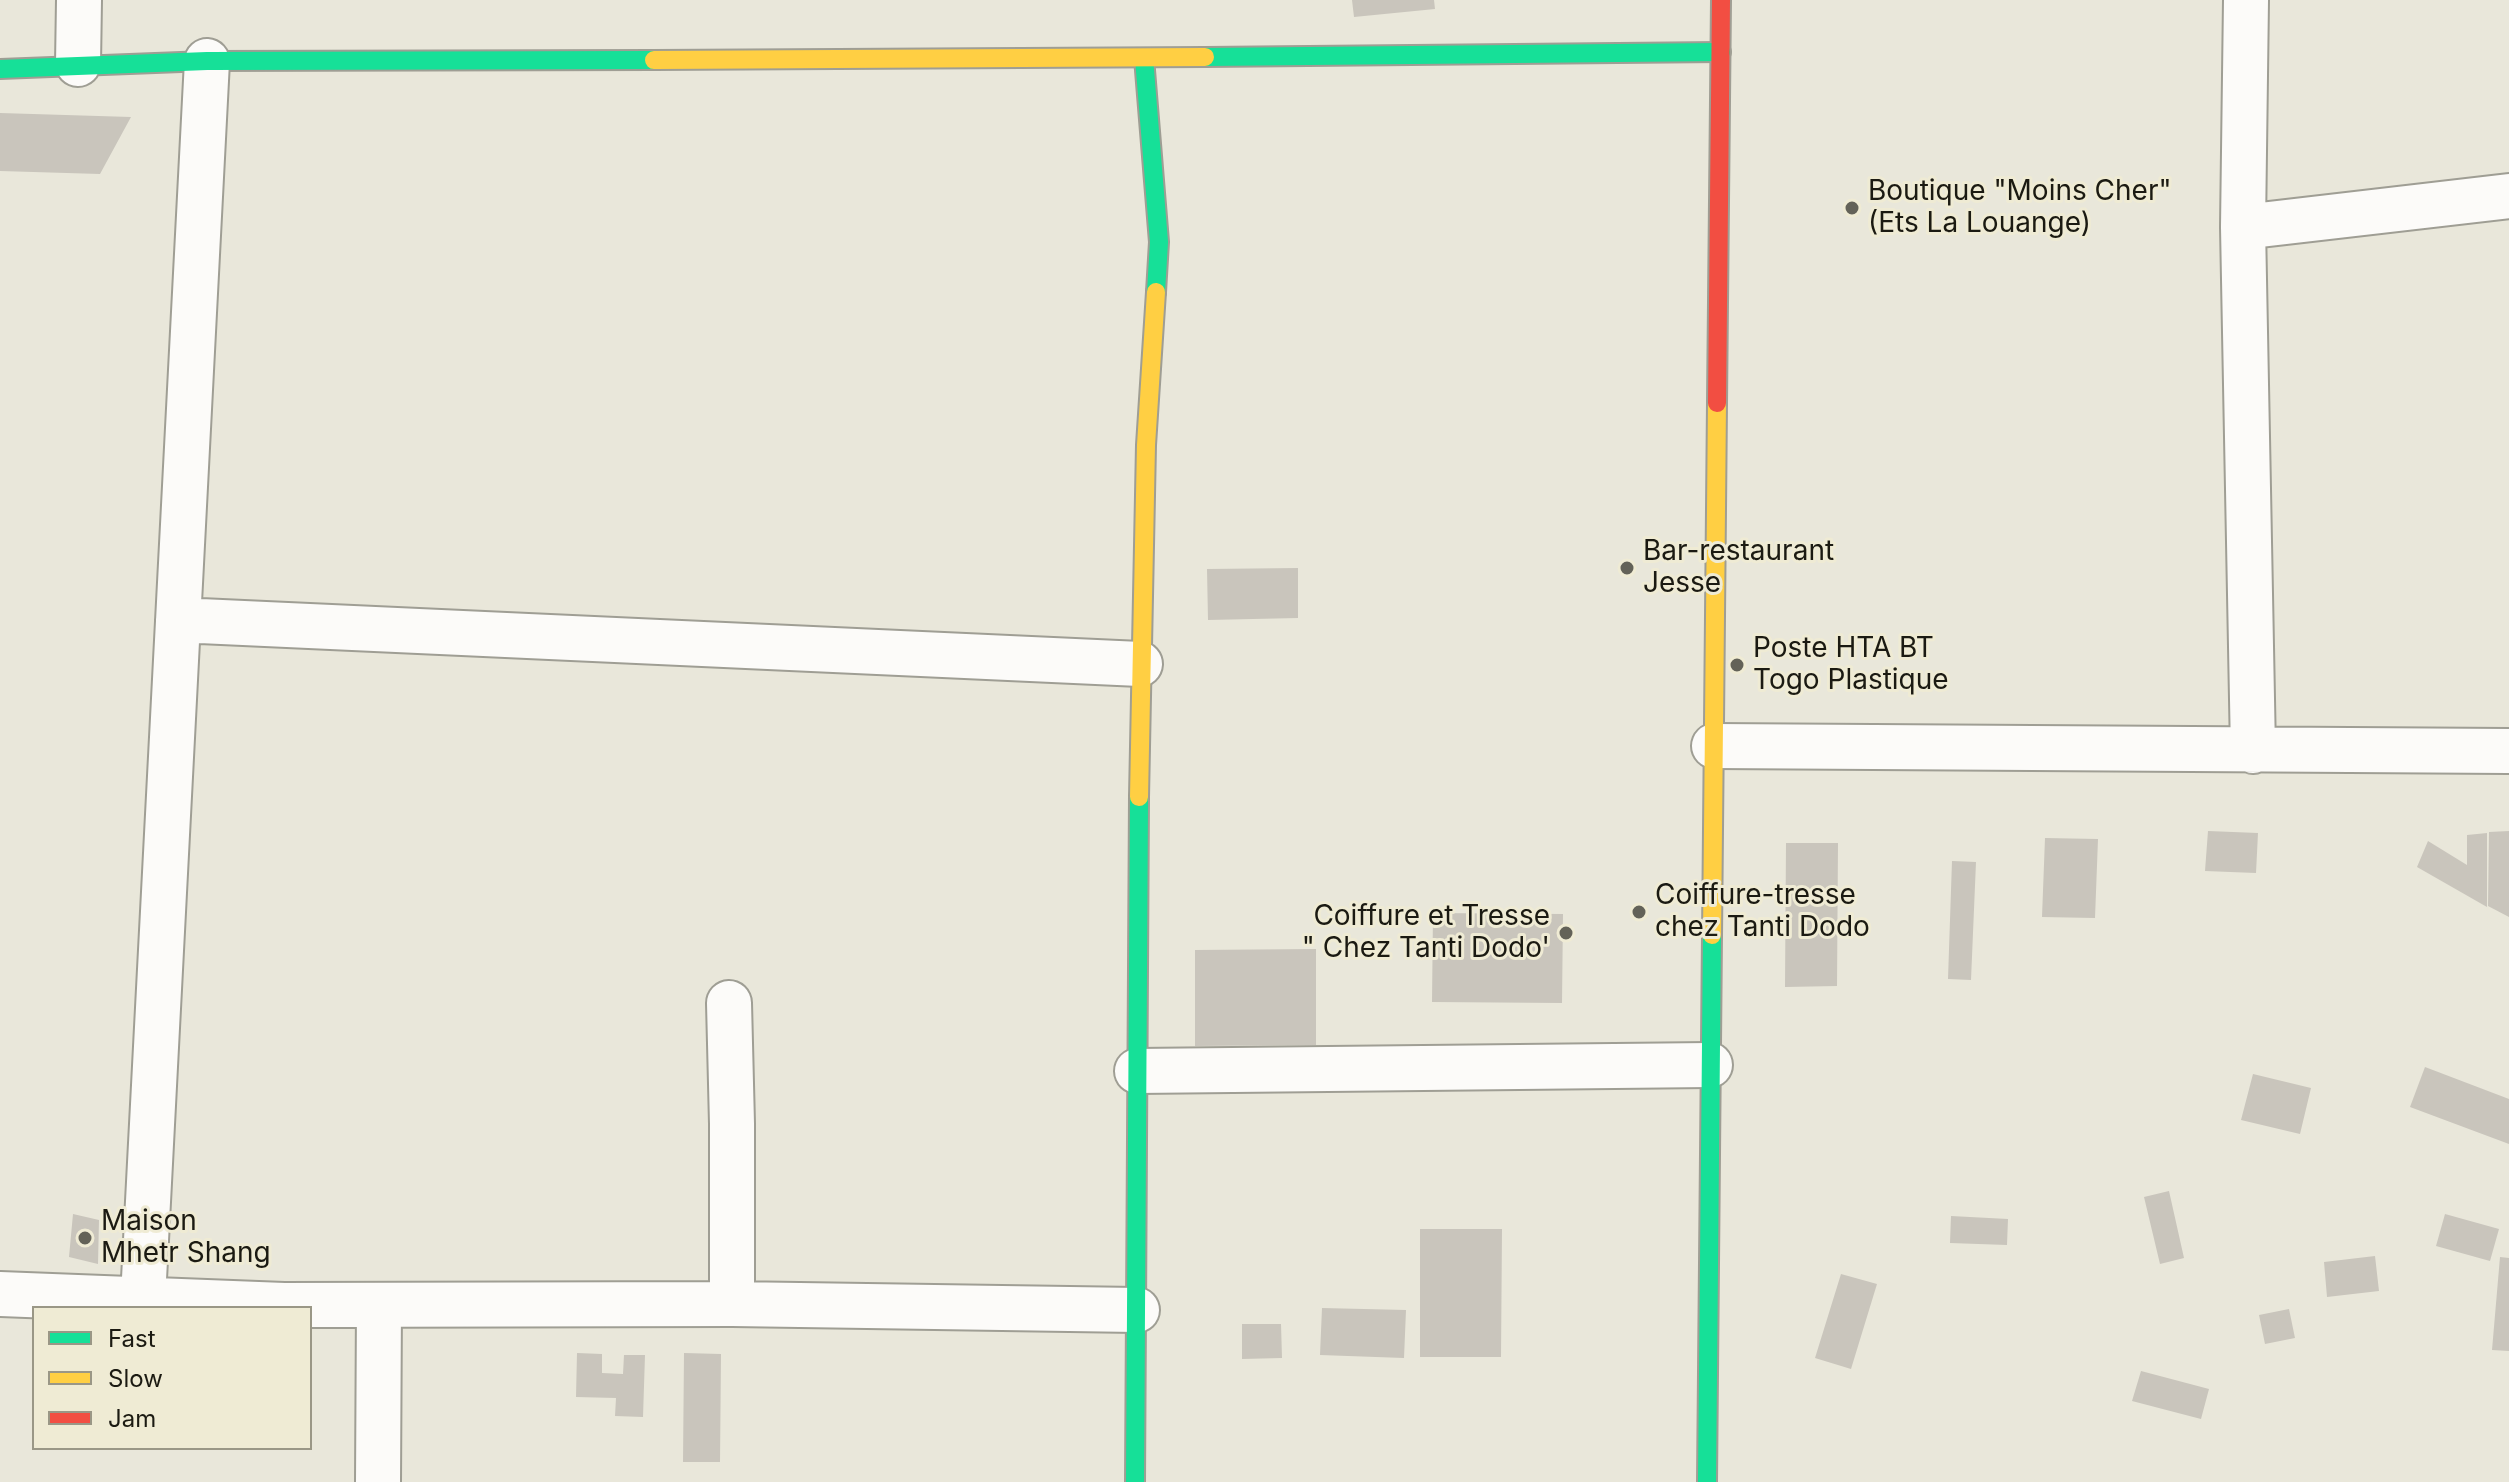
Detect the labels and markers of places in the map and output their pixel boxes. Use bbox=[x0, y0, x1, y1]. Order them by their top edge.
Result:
place label: Boutique "Moins Cher" (Ets La Louange) bbox=[1868, 175, 2172, 241]
marker: Boutique "Moins Cher" (Ets La Louange) bbox=[1843, 199, 1861, 217]
place label: Bar-restaurant Jesse bbox=[1643, 535, 1834, 601]
marker: Bar-restaurant Jesse bbox=[1618, 559, 1636, 577]
place label: Poste HTA BT Togo Plastique bbox=[1753, 632, 1949, 698]
marker: Poste HTA BT Togo Plastique bbox=[1728, 656, 1746, 674]
place label: Coiffure-tresse chez Tanti Dodo bbox=[1655, 879, 1870, 945]
place label: Coiffure et Tresse " Chez Tanti Dodo' bbox=[1302, 900, 1550, 966]
marker: Coiffure-tresse chez Tanti Dodo bbox=[1630, 903, 1648, 921]
marker: Coiffure et Tresse " Chez Tanti Dodo' bbox=[1557, 924, 1575, 942]
place label: Maison Mhetr Shang bbox=[101, 1205, 271, 1271]
marker: Maison Mhetr Shang bbox=[76, 1229, 94, 1247]

